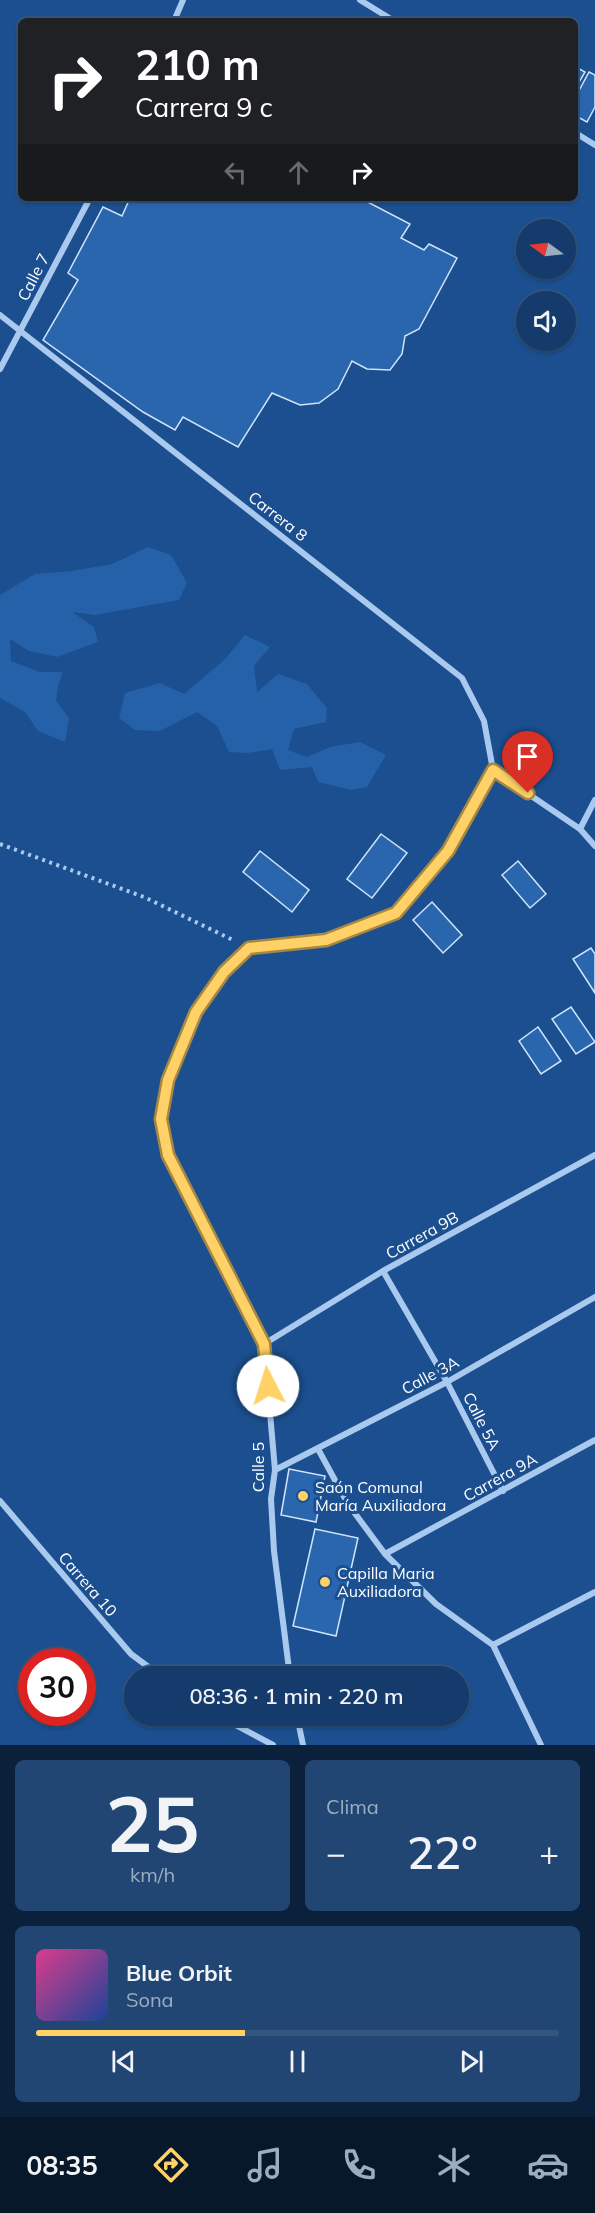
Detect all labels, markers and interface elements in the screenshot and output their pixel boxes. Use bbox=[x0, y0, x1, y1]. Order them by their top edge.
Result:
text: 210 m bbox=[135, 38, 260, 91]
icon: right bbox=[36, 42, 114, 120]
text: Carrera 9 c bbox=[135, 90, 273, 124]
icon: left bbox=[219, 156, 252, 189]
icon: ahead bbox=[282, 156, 315, 189]
icon: right bbox=[345, 156, 378, 189]
north arrow bbox=[516, 219, 576, 279]
map controls bbox=[516, 219, 576, 351]
street label: Calle 7 bbox=[13, 250, 53, 304]
button: sound bbox=[516, 291, 576, 351]
street label: Carrera 8 bbox=[244, 487, 312, 545]
pin bbox=[502, 731, 553, 793]
icon: arrive bbox=[511, 740, 544, 773]
street label: Carrera 9B bbox=[382, 1207, 462, 1263]
street label: Calle 3A bbox=[398, 1351, 462, 1398]
position arrow bbox=[236, 1354, 300, 1418]
street label: Calle 5A bbox=[459, 1389, 505, 1453]
street label: Calle 5 bbox=[248, 1442, 268, 1492]
street label: Carrera 9A bbox=[460, 1448, 541, 1505]
place label: Saón Comunal María Auxiliadora bbox=[315, 1477, 446, 1515]
marker: Saón Comunal María Auxiliadora bbox=[296, 1489, 310, 1503]
street label: Carrera 10 bbox=[54, 1548, 122, 1620]
place label: Capilla Maria Auxiliadora bbox=[337, 1563, 435, 1601]
marker: Capilla Maria Auxiliadora bbox=[318, 1575, 332, 1589]
speed limit sign: 30 bbox=[18, 1648, 96, 1726]
text: 08:36 · 1 min · 220 m bbox=[189, 1682, 404, 1710]
text: 25 bbox=[106, 1774, 199, 1872]
text: Clima bbox=[326, 1794, 379, 1819]
text: 22° bbox=[407, 1824, 478, 1880]
text: − bbox=[326, 1832, 346, 1873]
text: + bbox=[539, 1832, 559, 1873]
text: km/h bbox=[130, 1862, 175, 1887]
text: Blue Orbit bbox=[126, 1959, 232, 1987]
text: Sona bbox=[126, 1987, 174, 2012]
icon: previous bbox=[107, 2045, 140, 2078]
icon: pause bbox=[281, 2045, 314, 2078]
icon: next bbox=[455, 2045, 488, 2078]
icon: directions bbox=[150, 2144, 192, 2186]
icon: music bbox=[244, 2144, 286, 2186]
icon: phone bbox=[338, 2144, 380, 2186]
icon: climate bbox=[433, 2144, 475, 2186]
icon: car bbox=[527, 2144, 569, 2186]
text: 08:35 bbox=[26, 2148, 98, 2182]

